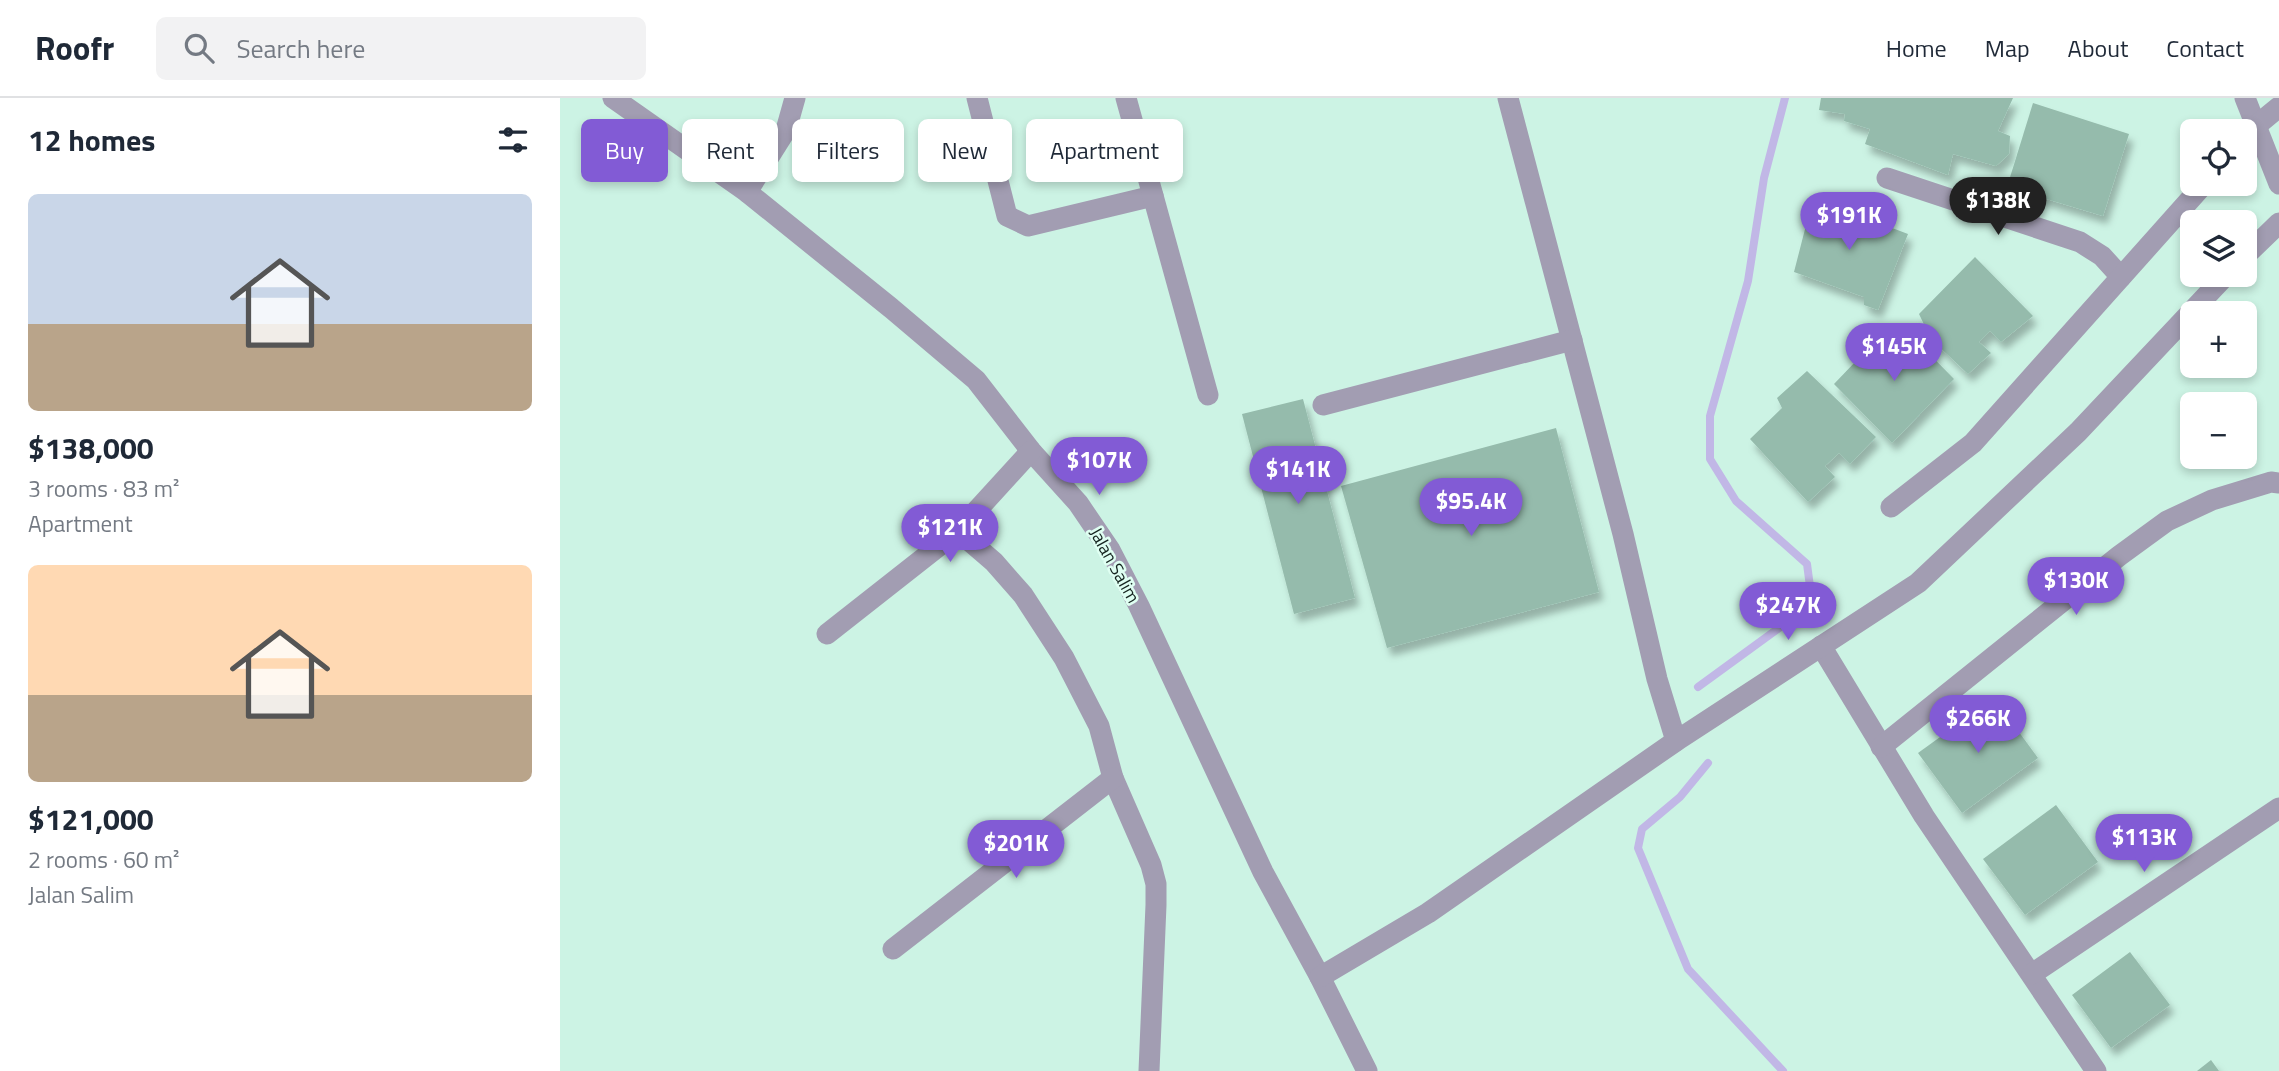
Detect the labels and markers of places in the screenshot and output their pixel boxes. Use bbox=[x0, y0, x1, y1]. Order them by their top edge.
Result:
pin: $138K bbox=[1949, 178, 2047, 237]
pin: $191K bbox=[1800, 192, 1898, 252]
pin: $145K bbox=[1845, 324, 1943, 383]
pin: $107K bbox=[1050, 438, 1148, 497]
pin: $141K bbox=[1249, 446, 1347, 506]
pin: $95.4K bbox=[1414, 478, 1528, 538]
pin: $121K bbox=[901, 504, 999, 564]
pin: $130K bbox=[2027, 558, 2125, 617]
pin: $247K bbox=[1739, 582, 1837, 642]
pin: $266K bbox=[1929, 696, 2027, 755]
pin: $113K bbox=[2095, 814, 2193, 874]
pin: $201K bbox=[967, 820, 1065, 880]

